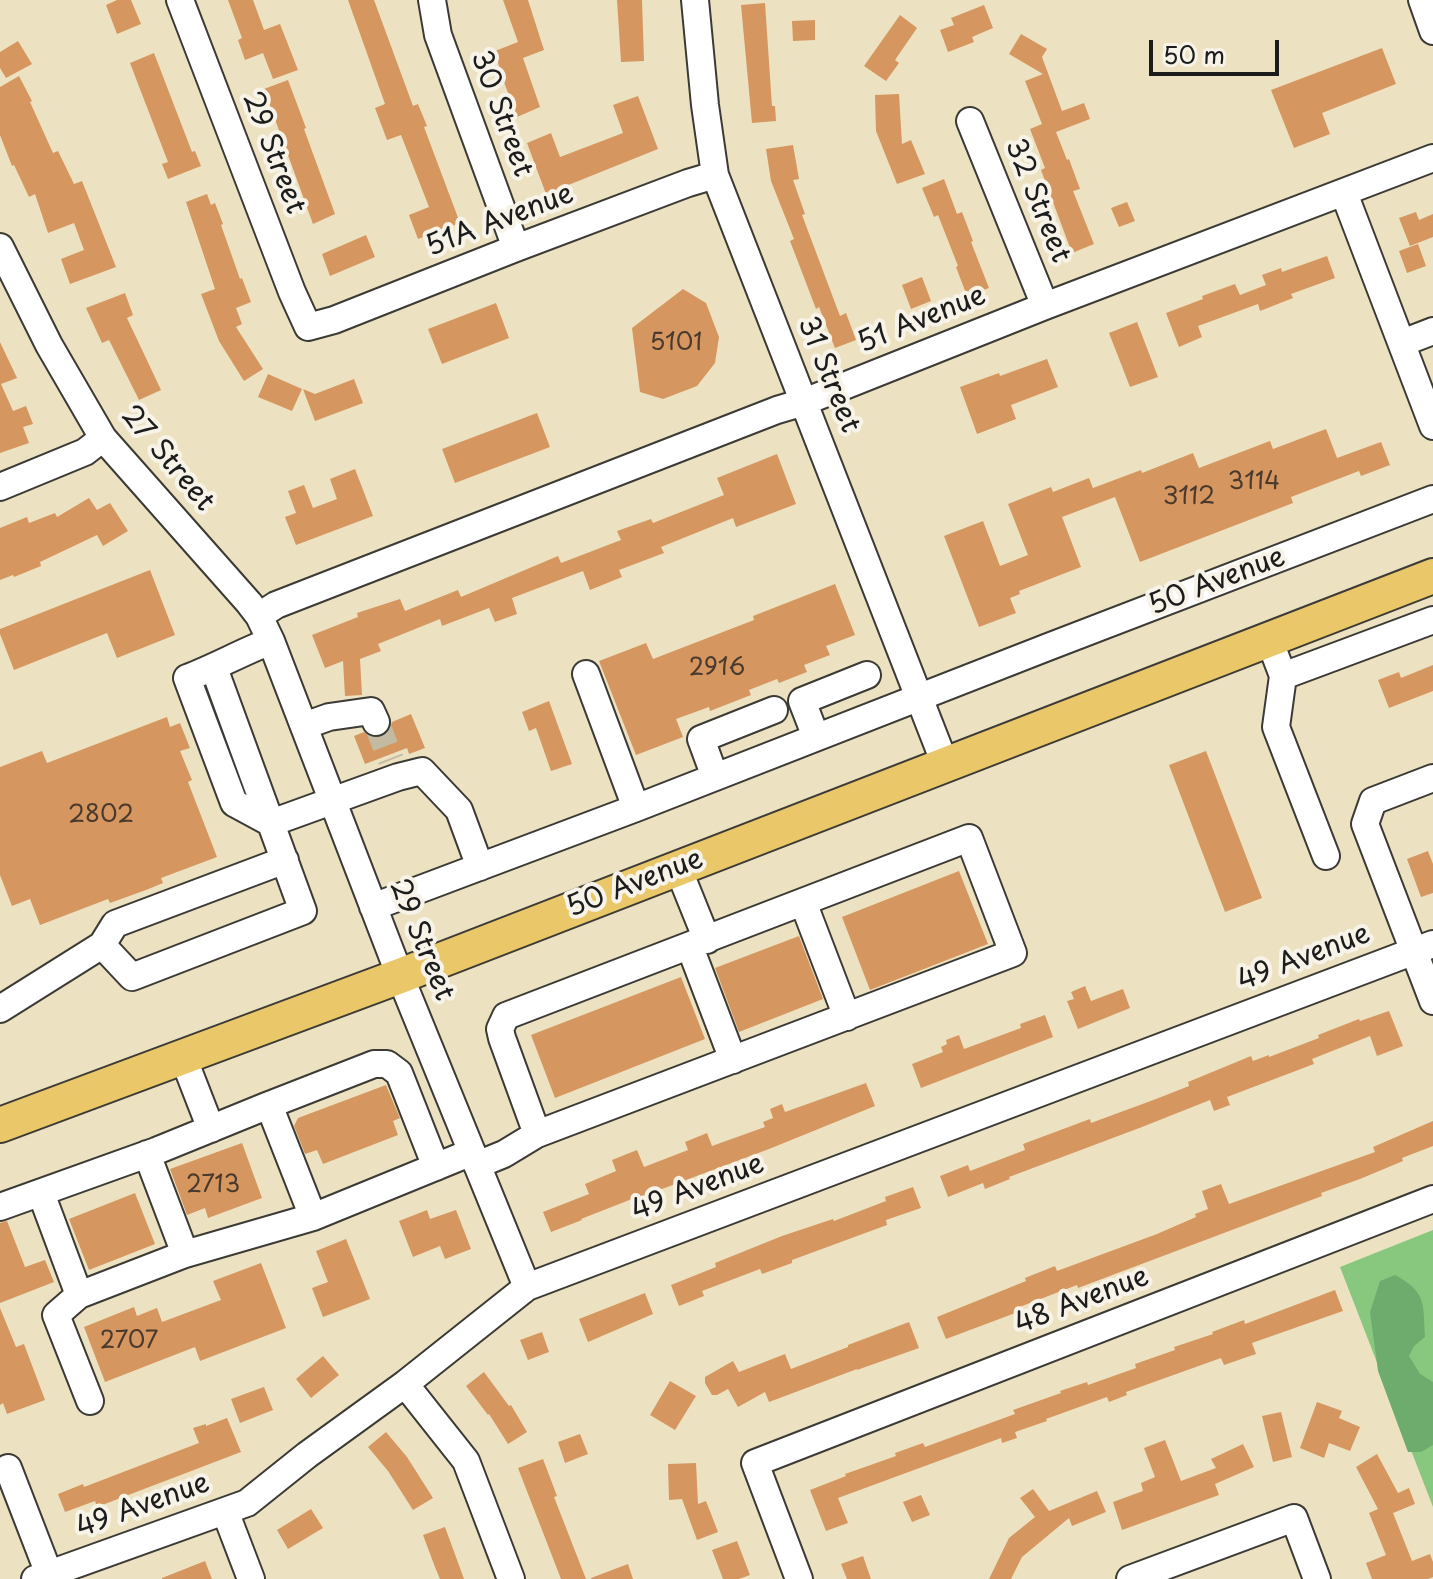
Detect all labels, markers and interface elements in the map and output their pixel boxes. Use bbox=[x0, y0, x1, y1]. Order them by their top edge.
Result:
scale bar bbox=[1153, 24, 1283, 74]
text: 50 m bbox=[1163, 36, 1225, 72]
street label: 30 Street bbox=[463, 46, 539, 182]
street label: 29 Street bbox=[234, 87, 312, 219]
street label: 32 Street bbox=[997, 134, 1077, 268]
street label: 51A Avenue bbox=[422, 178, 578, 264]
street label: 51 Avenue bbox=[853, 279, 991, 361]
street label: 31 Street bbox=[790, 312, 866, 438]
house number: 5101 bbox=[650, 329, 702, 357]
street label: 27 Street bbox=[113, 399, 221, 519]
house number: 3114 bbox=[1228, 468, 1280, 496]
house number: 3112 bbox=[1163, 483, 1215, 511]
street label: 50 Avenue bbox=[1144, 541, 1290, 623]
house number: 2916 bbox=[689, 654, 745, 682]
house number: 2802 bbox=[68, 801, 134, 829]
street label: 50 Avenue bbox=[562, 843, 708, 925]
street label: 29 Street bbox=[381, 874, 461, 1006]
street label: 49 Avenue bbox=[1233, 917, 1375, 999]
street label: 49 Avenue bbox=[627, 1147, 769, 1229]
house number: 2713 bbox=[186, 1171, 240, 1199]
street label: 48 Avenue bbox=[1010, 1260, 1154, 1342]
house number: 2707 bbox=[100, 1327, 158, 1355]
street label: 49 Avenue bbox=[72, 1466, 214, 1546]

